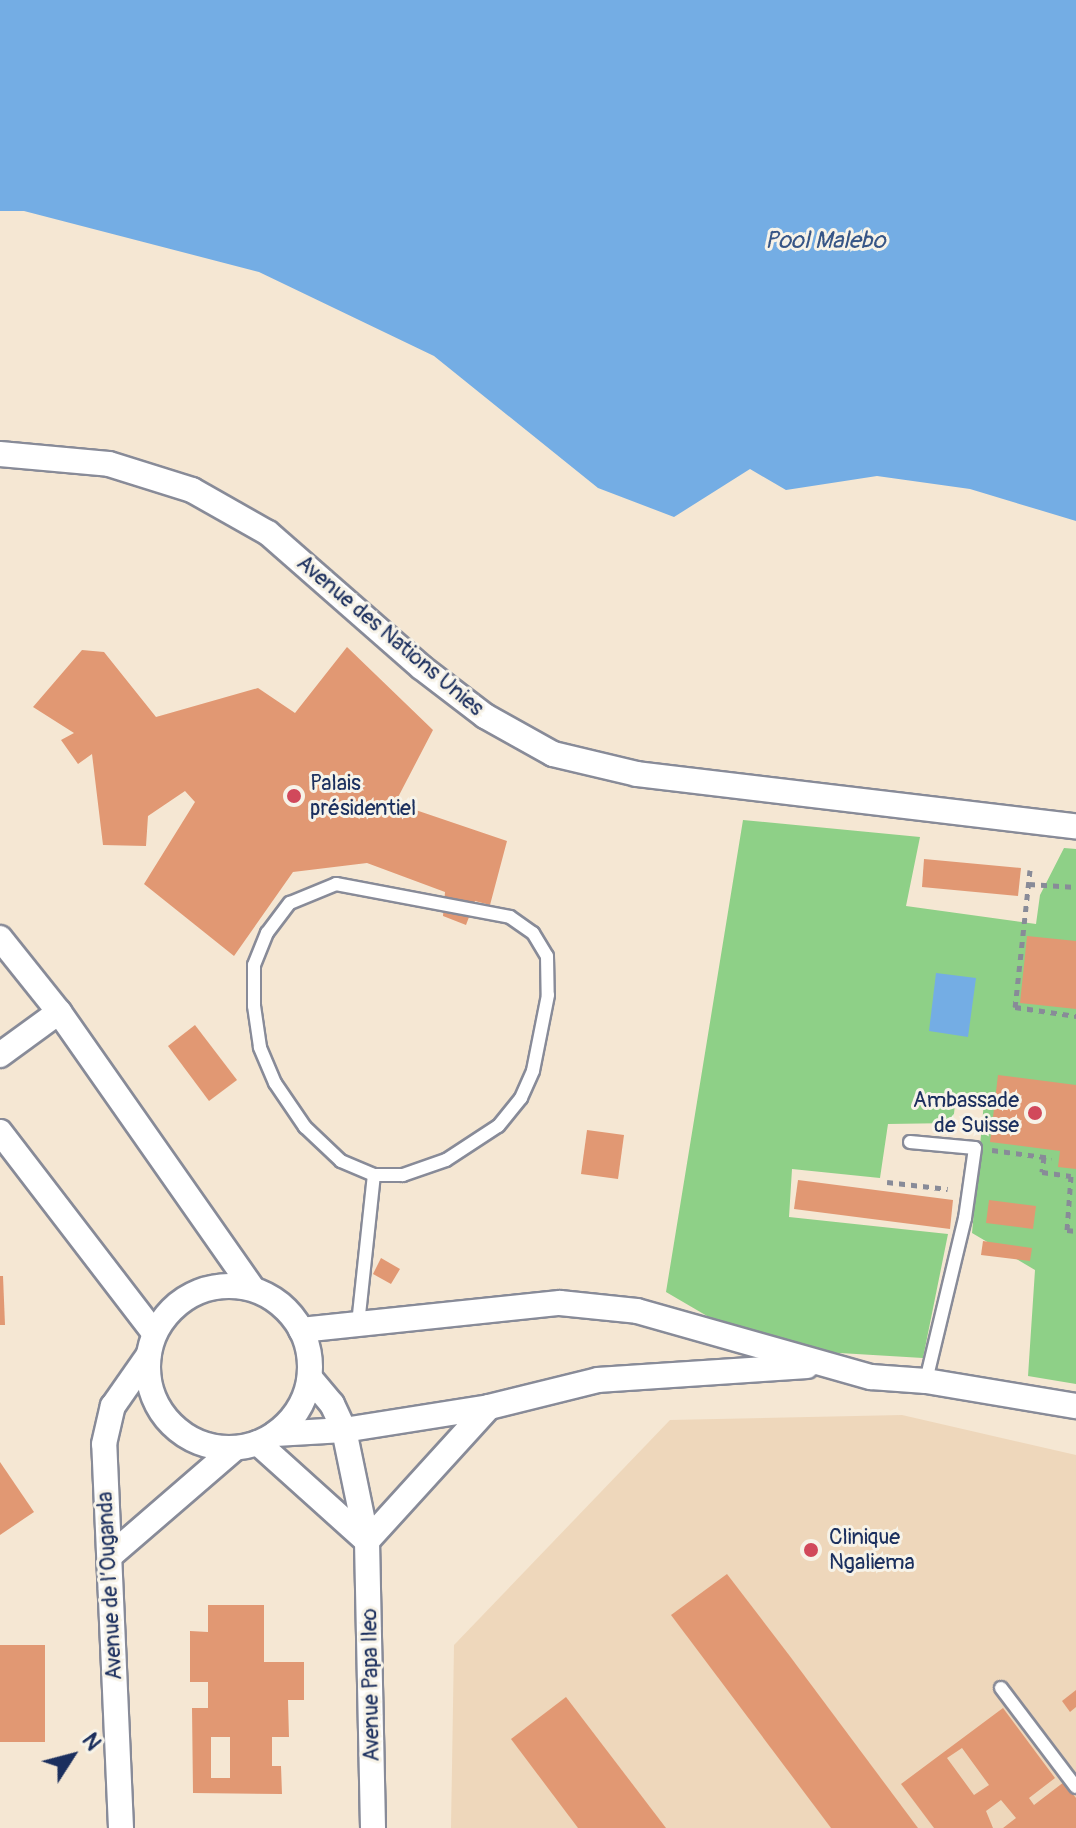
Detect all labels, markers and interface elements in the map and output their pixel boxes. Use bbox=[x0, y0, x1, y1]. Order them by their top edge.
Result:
water label: Pool Malebo bbox=[765, 227, 885, 255]
street label: Avenue des Nations Unies bbox=[291, 550, 489, 722]
place label: Palais présidentiel bbox=[310, 770, 416, 822]
marker: Palais présidentiel bbox=[285, 787, 303, 805]
place label: Ambassade de Suisse bbox=[913, 1087, 1019, 1138]
marker: Ambassade de Suisse bbox=[1026, 1104, 1044, 1122]
street label: Avenue de l’Ouganda bbox=[92, 1491, 128, 1681]
place label: Clinique Ngaliema bbox=[829, 1524, 915, 1576]
marker: Clinique Ngaliema bbox=[800, 1539, 822, 1561]
street label: Avenue Papa Ileo bbox=[356, 1608, 386, 1762]
north arrow bbox=[32, 1716, 112, 1796]
text: N bbox=[76, 1728, 107, 1756]

